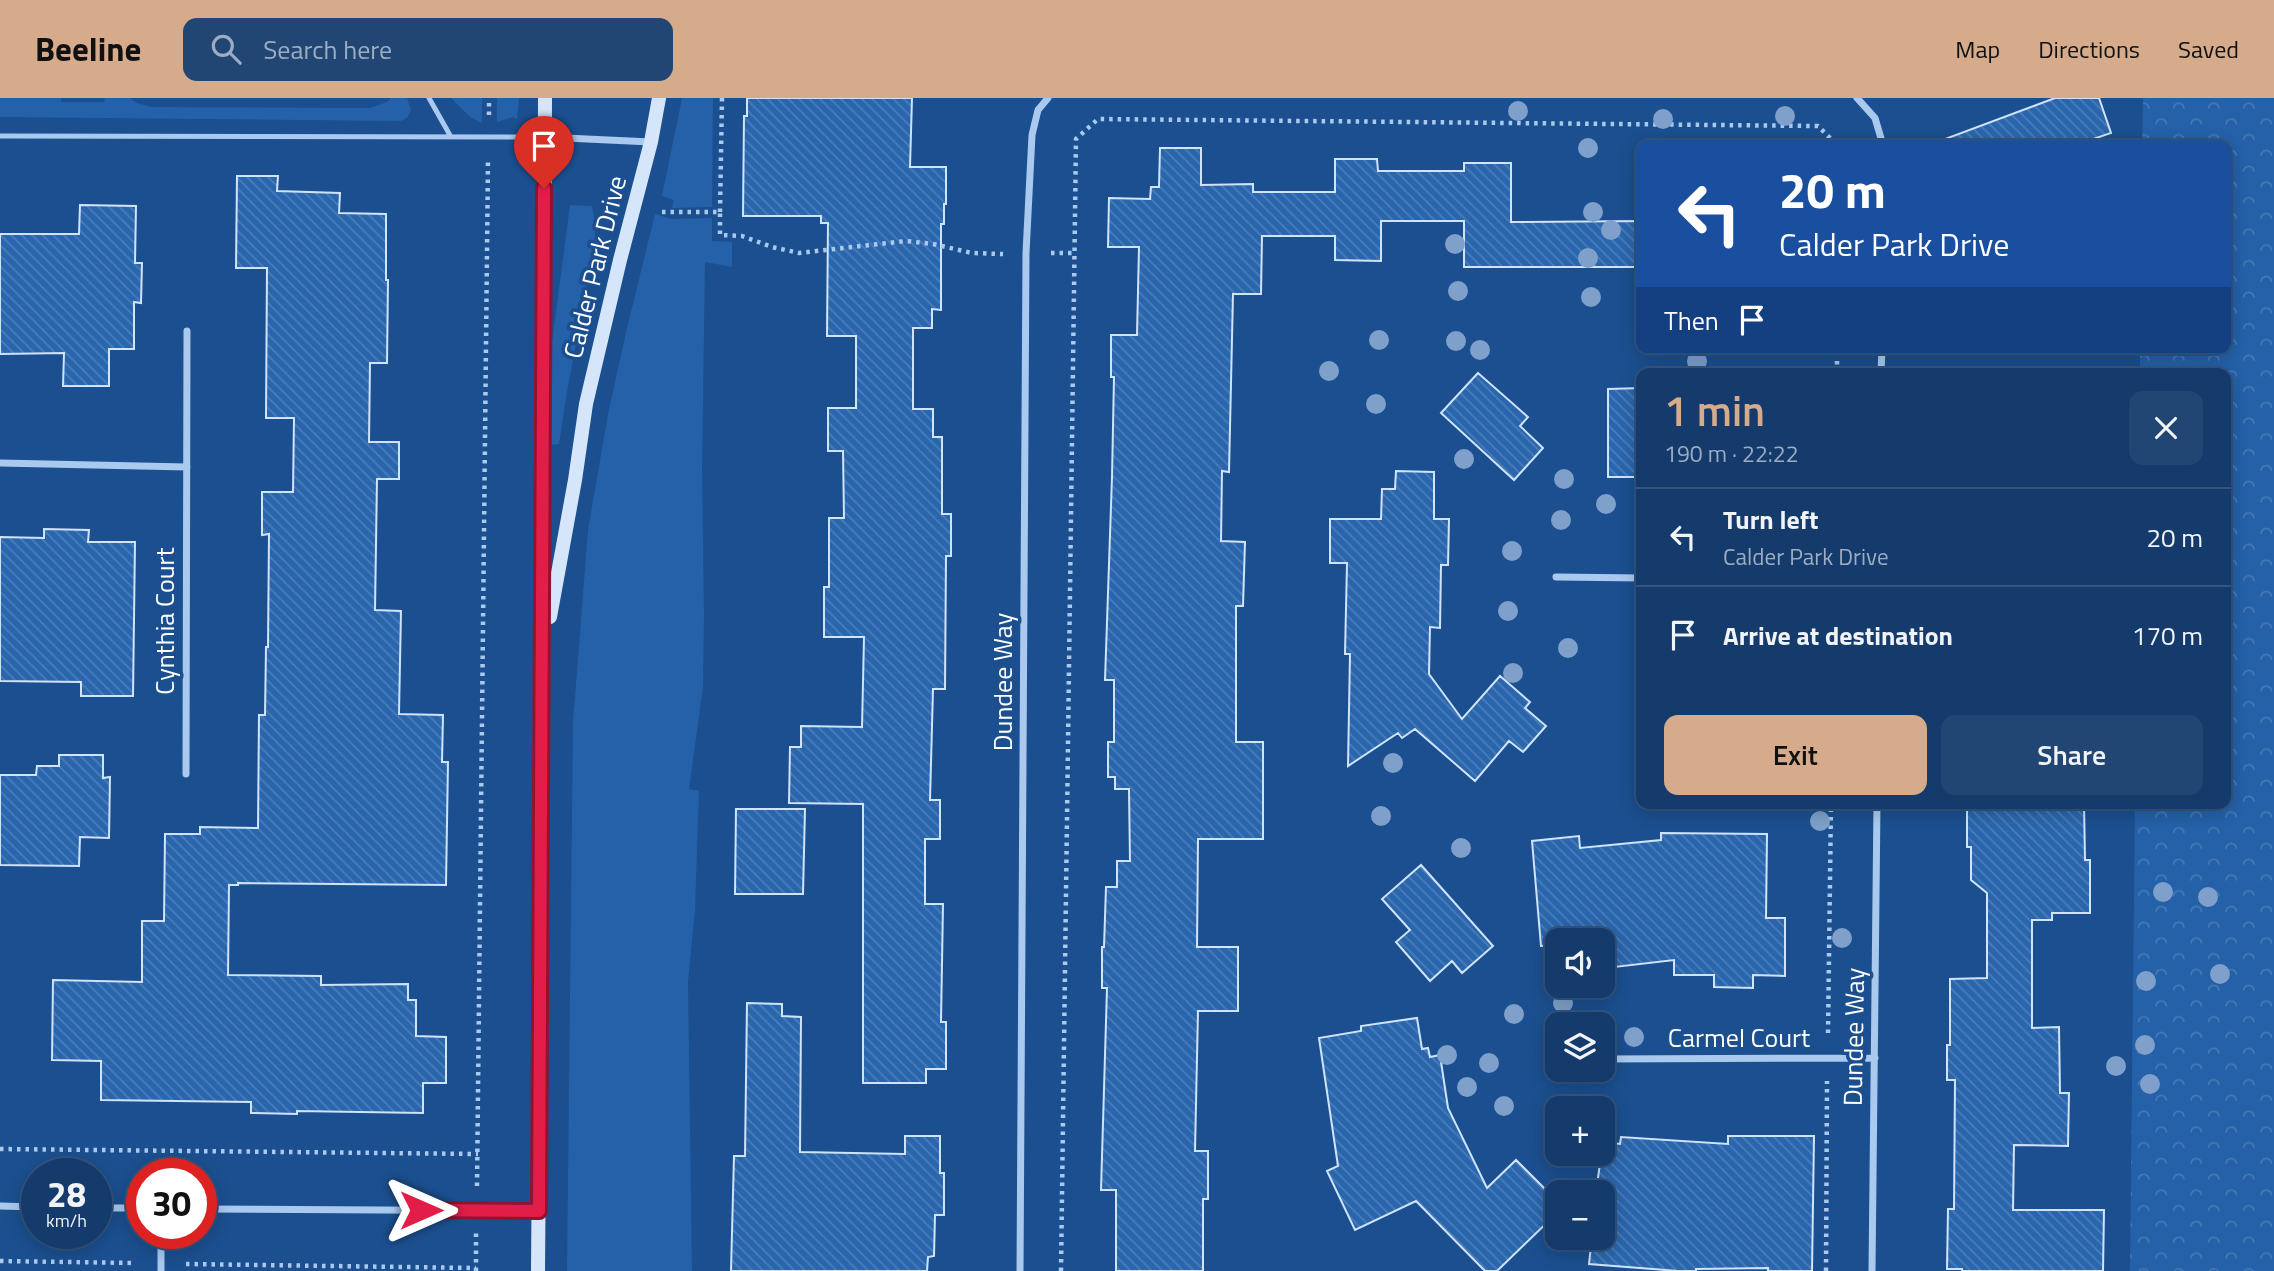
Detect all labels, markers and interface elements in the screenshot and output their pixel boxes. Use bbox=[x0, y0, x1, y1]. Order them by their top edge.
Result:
search box bbox=[183, 18, 673, 81]
text: Beeline bbox=[35, 24, 141, 74]
icon: search bbox=[207, 30, 245, 68]
text: Search here bbox=[263, 30, 392, 69]
text: Map bbox=[1955, 31, 2000, 67]
text: Directions bbox=[2038, 31, 2140, 67]
text: Saved bbox=[2178, 31, 2239, 67]
pin bbox=[514, 116, 574, 188]
icon: arrive bbox=[525, 127, 563, 165]
text: 20 m bbox=[1779, 152, 1886, 227]
icon: left bbox=[1664, 168, 1755, 259]
street label: Calder Park Drive bbox=[553, 171, 636, 362]
text: Calder Park Drive bbox=[1779, 220, 2009, 268]
text: Then bbox=[1664, 301, 1719, 340]
icon: arrive bbox=[1733, 301, 1771, 339]
text: 1 min bbox=[1664, 378, 1765, 442]
button: close bbox=[2129, 391, 2203, 465]
text: 190 m · 22:22 bbox=[1664, 436, 1799, 471]
text: Turn left bbox=[1723, 500, 1818, 539]
icon: left bbox=[1664, 518, 1702, 556]
text: 20 m bbox=[2146, 518, 2203, 557]
text: Calder Park Drive bbox=[1723, 539, 1889, 574]
street label: Cynthia Court bbox=[145, 547, 184, 695]
street label: Dundee Way bbox=[983, 613, 1022, 751]
icon: arrive bbox=[1664, 616, 1702, 654]
text: Arrive at destination bbox=[1723, 616, 1953, 655]
text: 170 m bbox=[2132, 616, 2203, 655]
button: Exit bbox=[1664, 715, 1927, 795]
button: Share bbox=[1941, 715, 2203, 795]
map controls bbox=[1545, 928, 1615, 1250]
button: sound bbox=[1545, 928, 1615, 998]
street label: Dundee Way bbox=[1833, 967, 1874, 1107]
button: layers bbox=[1545, 1012, 1615, 1082]
street label: Carmel Court bbox=[1668, 1018, 1810, 1057]
button: + bbox=[1545, 1096, 1615, 1166]
speed limit sign: 30 bbox=[126, 1158, 217, 1249]
text: 28 bbox=[47, 1167, 86, 1221]
position arrow bbox=[384, 1173, 458, 1247]
button: − bbox=[1545, 1180, 1615, 1250]
text: km/h bbox=[46, 1207, 87, 1234]

